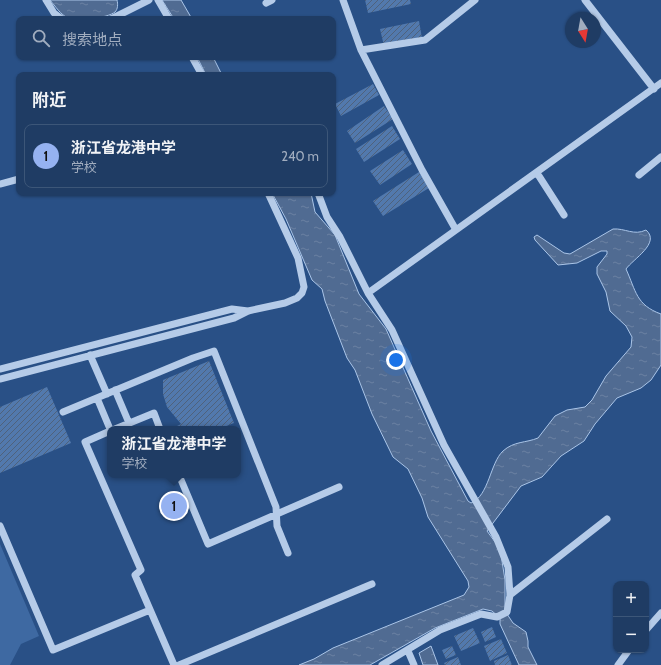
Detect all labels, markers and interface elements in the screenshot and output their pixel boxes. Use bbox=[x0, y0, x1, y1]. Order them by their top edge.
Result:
north arrow bbox=[565, 12, 601, 48]
search box bbox=[16, 16, 336, 60]
icon: search bbox=[30, 27, 52, 49]
text: 搜索地点 bbox=[62, 31, 122, 49]
text: 附近 bbox=[32, 90, 66, 110]
text: 浙江省龙港中学 bbox=[71, 139, 176, 157]
text: 1 bbox=[44, 148, 48, 164]
text: 240 m bbox=[281, 148, 319, 164]
text: 学校 bbox=[71, 159, 97, 175]
your location bbox=[386, 350, 406, 370]
popup bbox=[107, 426, 241, 478]
text: 浙江省龙港中学 bbox=[121, 435, 227, 453]
text: 学校 bbox=[121, 455, 148, 471]
pin: 1 bbox=[161, 491, 187, 521]
map controls bbox=[613, 581, 649, 653]
button: + bbox=[613, 581, 649, 617]
button: − bbox=[613, 617, 649, 653]

